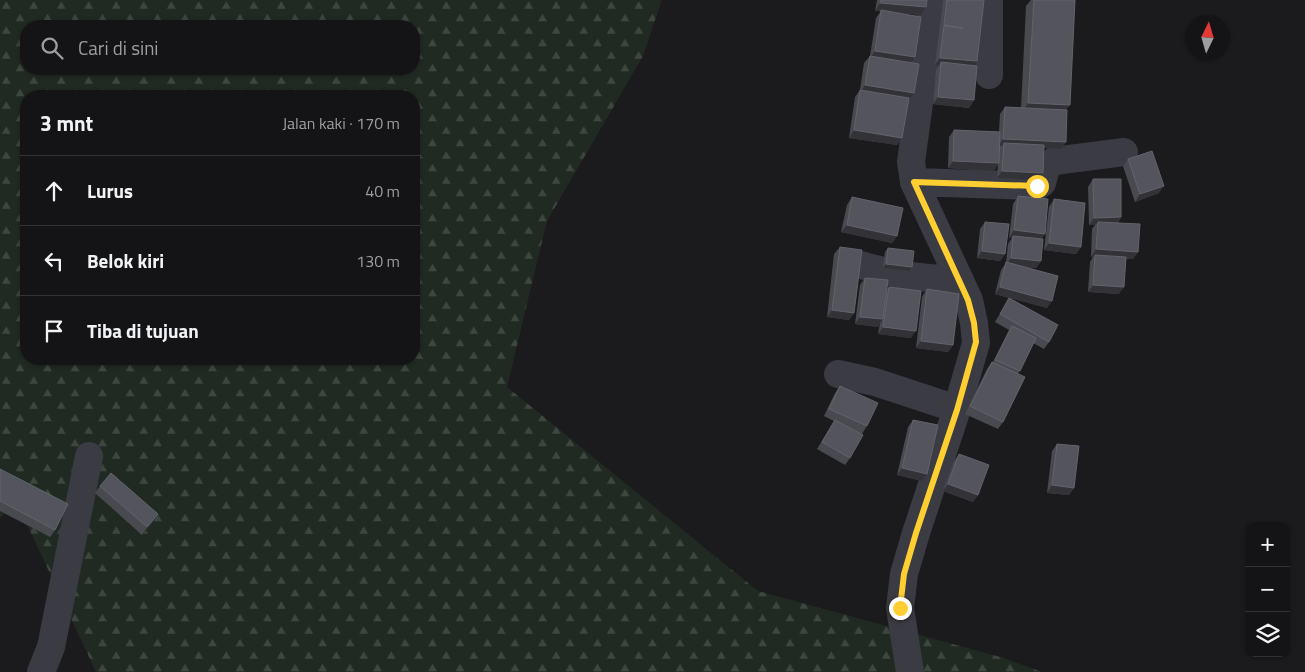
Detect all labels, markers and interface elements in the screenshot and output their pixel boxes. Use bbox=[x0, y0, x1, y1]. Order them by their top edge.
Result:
north arrow bbox=[1185, 15, 1230, 60]
search box bbox=[20, 20, 420, 75]
text: Cari di sini bbox=[78, 33, 159, 62]
icon: search bbox=[38, 34, 66, 62]
text: 3 mnt bbox=[40, 107, 93, 139]
text: Jalan kaki · 170 m bbox=[282, 111, 400, 135]
route start bbox=[1026, 175, 1049, 198]
text: Lurus bbox=[87, 176, 133, 205]
icon: ahead bbox=[40, 177, 68, 205]
text: 40 m bbox=[365, 179, 400, 203]
text: Belok kiri bbox=[87, 246, 164, 275]
icon: left bbox=[40, 247, 68, 275]
text: 130 m bbox=[356, 249, 400, 273]
text: Tiba di tujuan bbox=[87, 316, 199, 345]
icon: arrive bbox=[40, 317, 68, 345]
map controls bbox=[1245, 522, 1290, 657]
button: + bbox=[1245, 522, 1290, 567]
button: − bbox=[1245, 567, 1290, 612]
route end bbox=[889, 597, 912, 620]
button: layers bbox=[1245, 612, 1290, 657]

